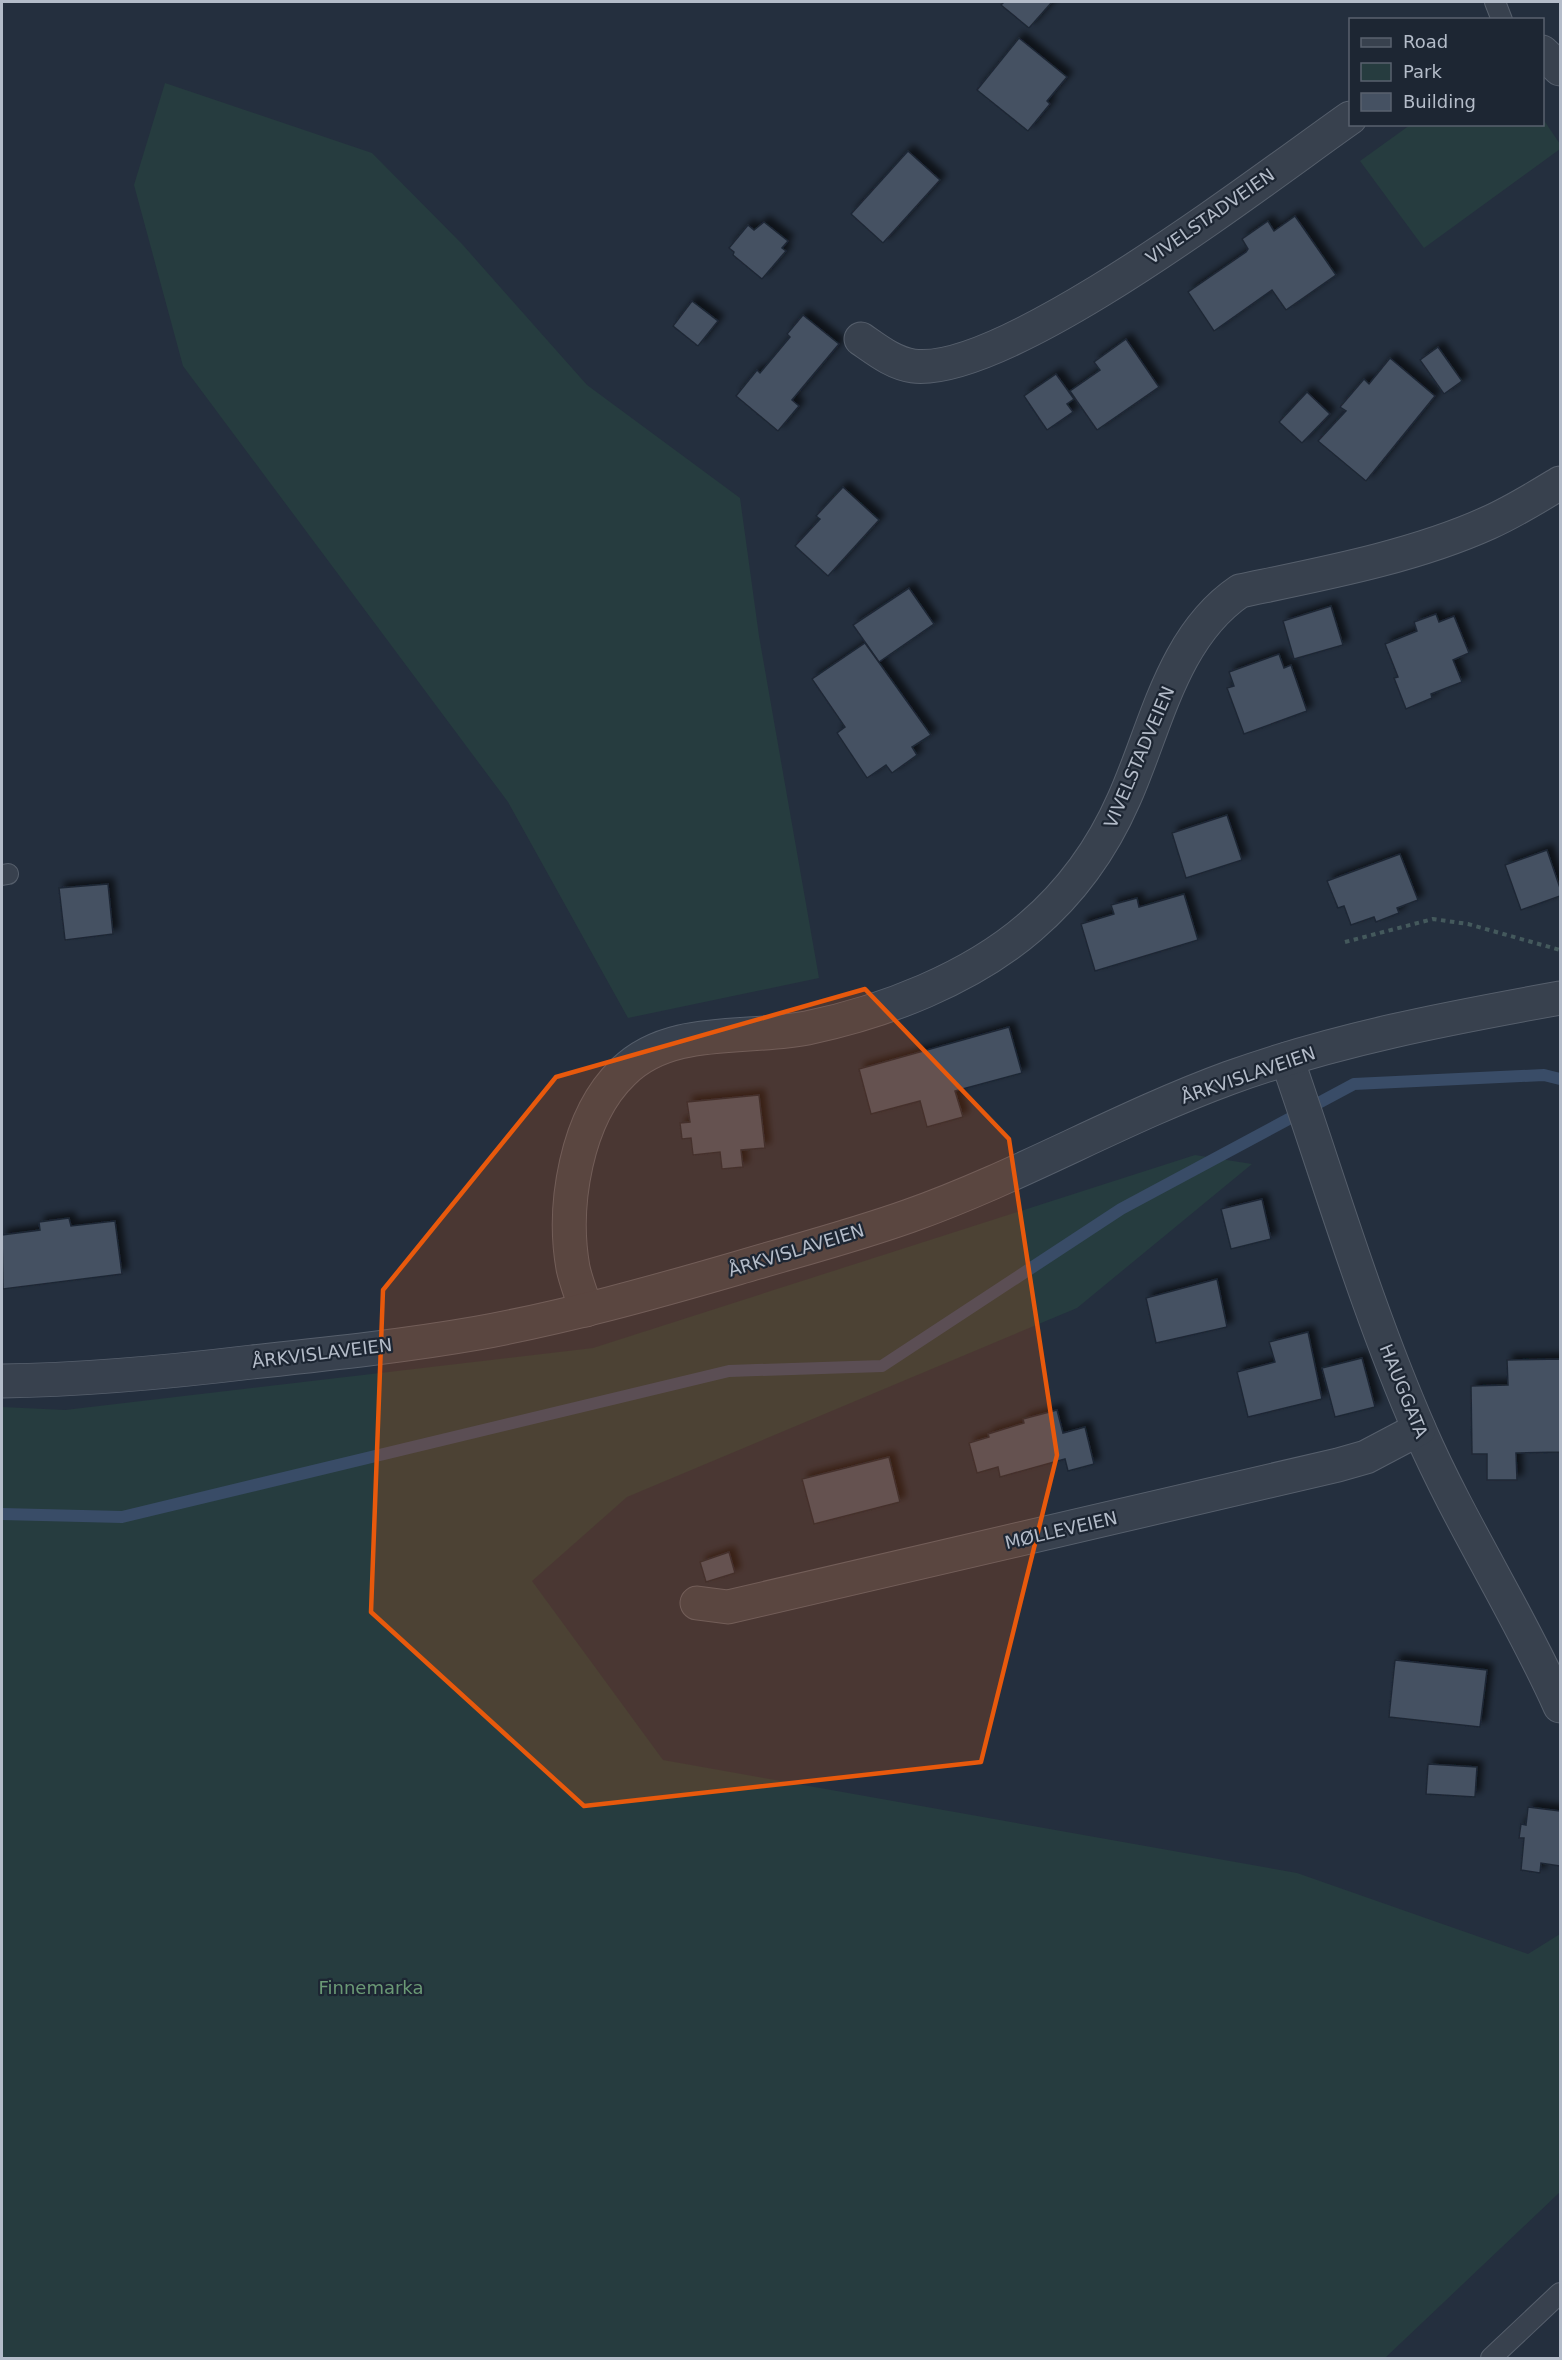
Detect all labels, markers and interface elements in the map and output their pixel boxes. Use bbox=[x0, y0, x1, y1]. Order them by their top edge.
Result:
legend bbox=[1349, 18, 1544, 126]
text: Road bbox=[1403, 31, 1448, 52]
text: Park bbox=[1403, 61, 1442, 82]
text: Building bbox=[1403, 91, 1476, 112]
street label: VIVELSTADVEIEN bbox=[1142, 164, 1278, 268]
street label: VIVELSTADVEIEN bbox=[1100, 683, 1178, 831]
street label: ÅRKVISLAVEIEN bbox=[1178, 1042, 1318, 1108]
street label: ÅRKVISLAVEIEN bbox=[725, 1219, 867, 1281]
street label: ÅRKVISLAVEIEN bbox=[251, 1334, 393, 1372]
street label: HAUGGATA bbox=[1376, 1341, 1433, 1442]
street label: MØLLEVEIEN bbox=[1003, 1507, 1119, 1553]
park label: Finnemarka bbox=[318, 1977, 424, 1998]

